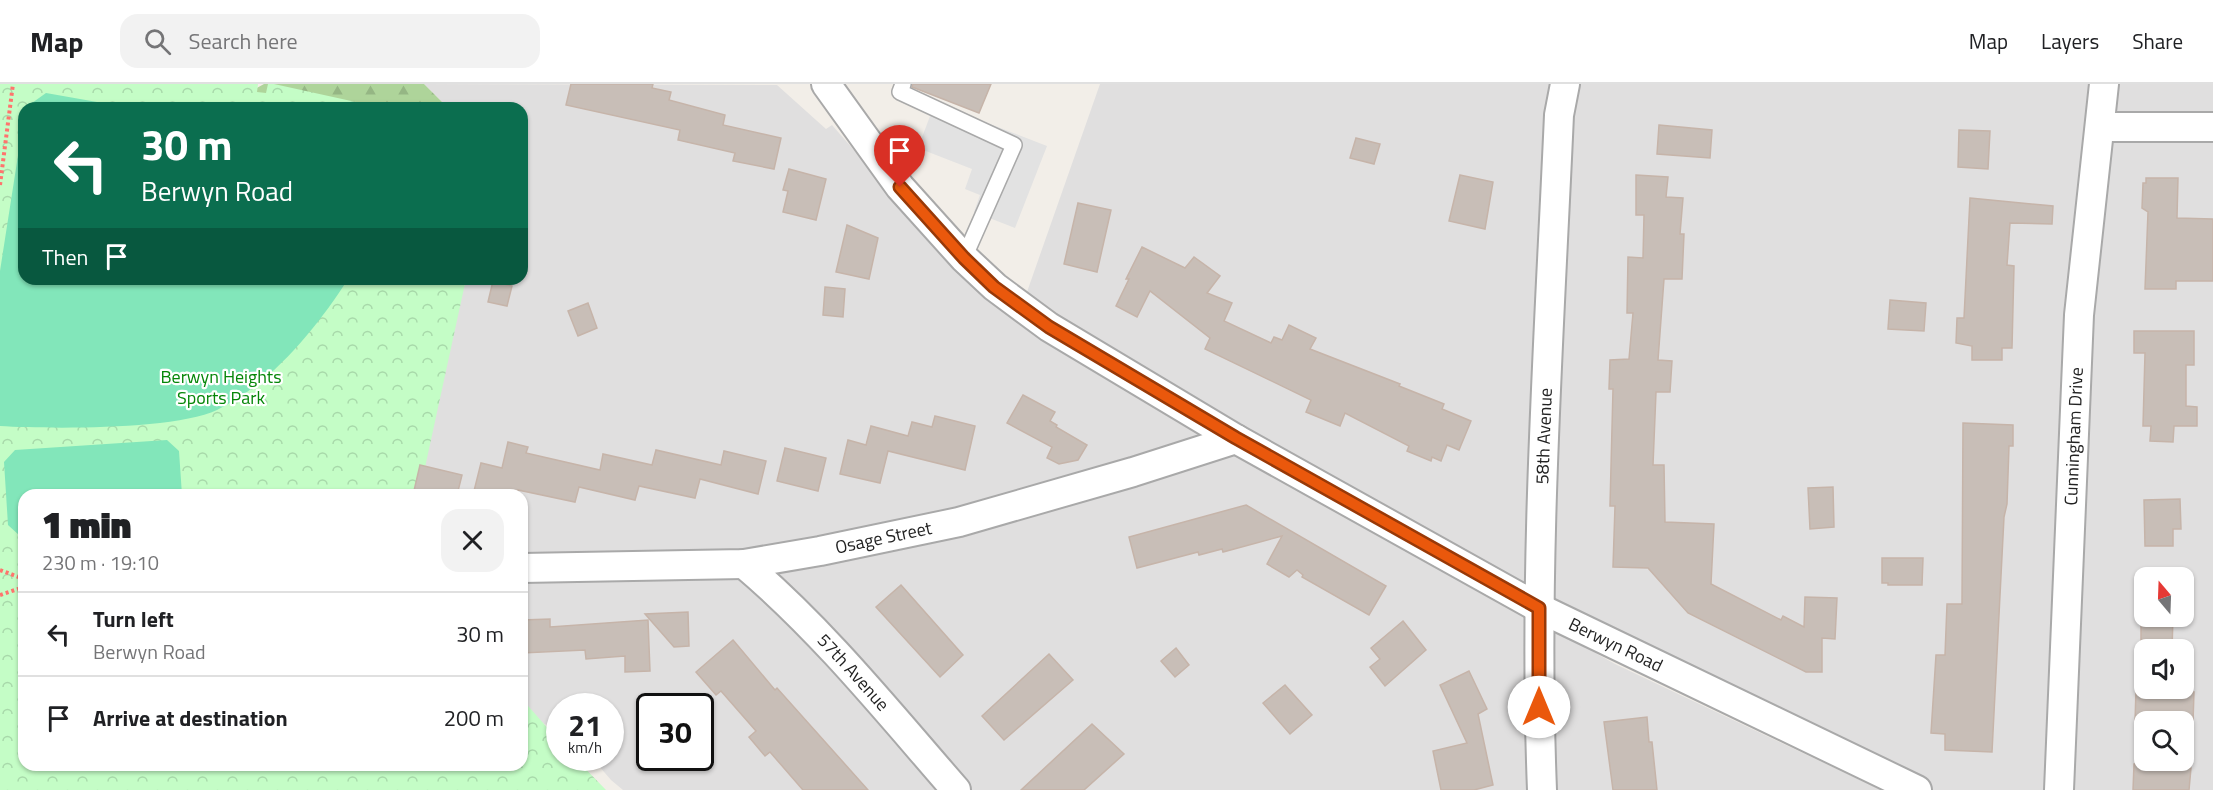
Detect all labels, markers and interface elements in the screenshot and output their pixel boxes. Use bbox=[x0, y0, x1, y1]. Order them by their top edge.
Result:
search box bbox=[120, 14, 540, 68]
text: Map bbox=[30, 20, 84, 63]
text: Search here bbox=[189, 24, 298, 58]
icon: search bbox=[141, 25, 174, 58]
text: Map bbox=[1969, 25, 2008, 57]
text: Layers bbox=[2041, 25, 2099, 57]
text: Share bbox=[2132, 25, 2183, 57]
text: 30 m bbox=[141, 112, 233, 176]
pin bbox=[874, 125, 925, 187]
icon: left bbox=[42, 126, 120, 204]
icon: arrive bbox=[883, 134, 916, 167]
text: Berwyn Road bbox=[141, 170, 293, 211]
text: Then bbox=[42, 240, 88, 274]
icon: arrive bbox=[100, 240, 133, 273]
park label: Berwyn Heights Sports Park bbox=[160, 363, 282, 411]
street label: Cunningham Drive bbox=[2057, 367, 2090, 506]
street label: 58th Avenue bbox=[1528, 387, 1559, 485]
text: 1 min bbox=[42, 497, 131, 552]
button: close bbox=[441, 509, 504, 572]
street label: Osage Street bbox=[833, 514, 935, 560]
text: 230 m · 19:10 bbox=[42, 547, 159, 578]
north arrow bbox=[2134, 567, 2194, 627]
map controls bbox=[2134, 567, 2194, 771]
text: Turn left bbox=[93, 602, 174, 636]
street label: Berwyn Road bbox=[1564, 610, 1667, 679]
text: 30 m bbox=[456, 617, 504, 651]
icon: left bbox=[42, 618, 75, 651]
street label: 57th Avenue bbox=[811, 627, 896, 717]
text: Berwyn Road bbox=[93, 636, 206, 667]
button: sound bbox=[2134, 639, 2194, 699]
position arrow bbox=[1507, 675, 1571, 739]
speed limit sign: 30 bbox=[636, 693, 714, 771]
text: Arrive at destination bbox=[93, 701, 288, 735]
text: 200 m bbox=[444, 701, 504, 735]
icon: arrive bbox=[42, 702, 75, 735]
text: 21 bbox=[568, 702, 602, 748]
button: search bbox=[2134, 711, 2194, 771]
text: km/h bbox=[568, 736, 602, 759]

